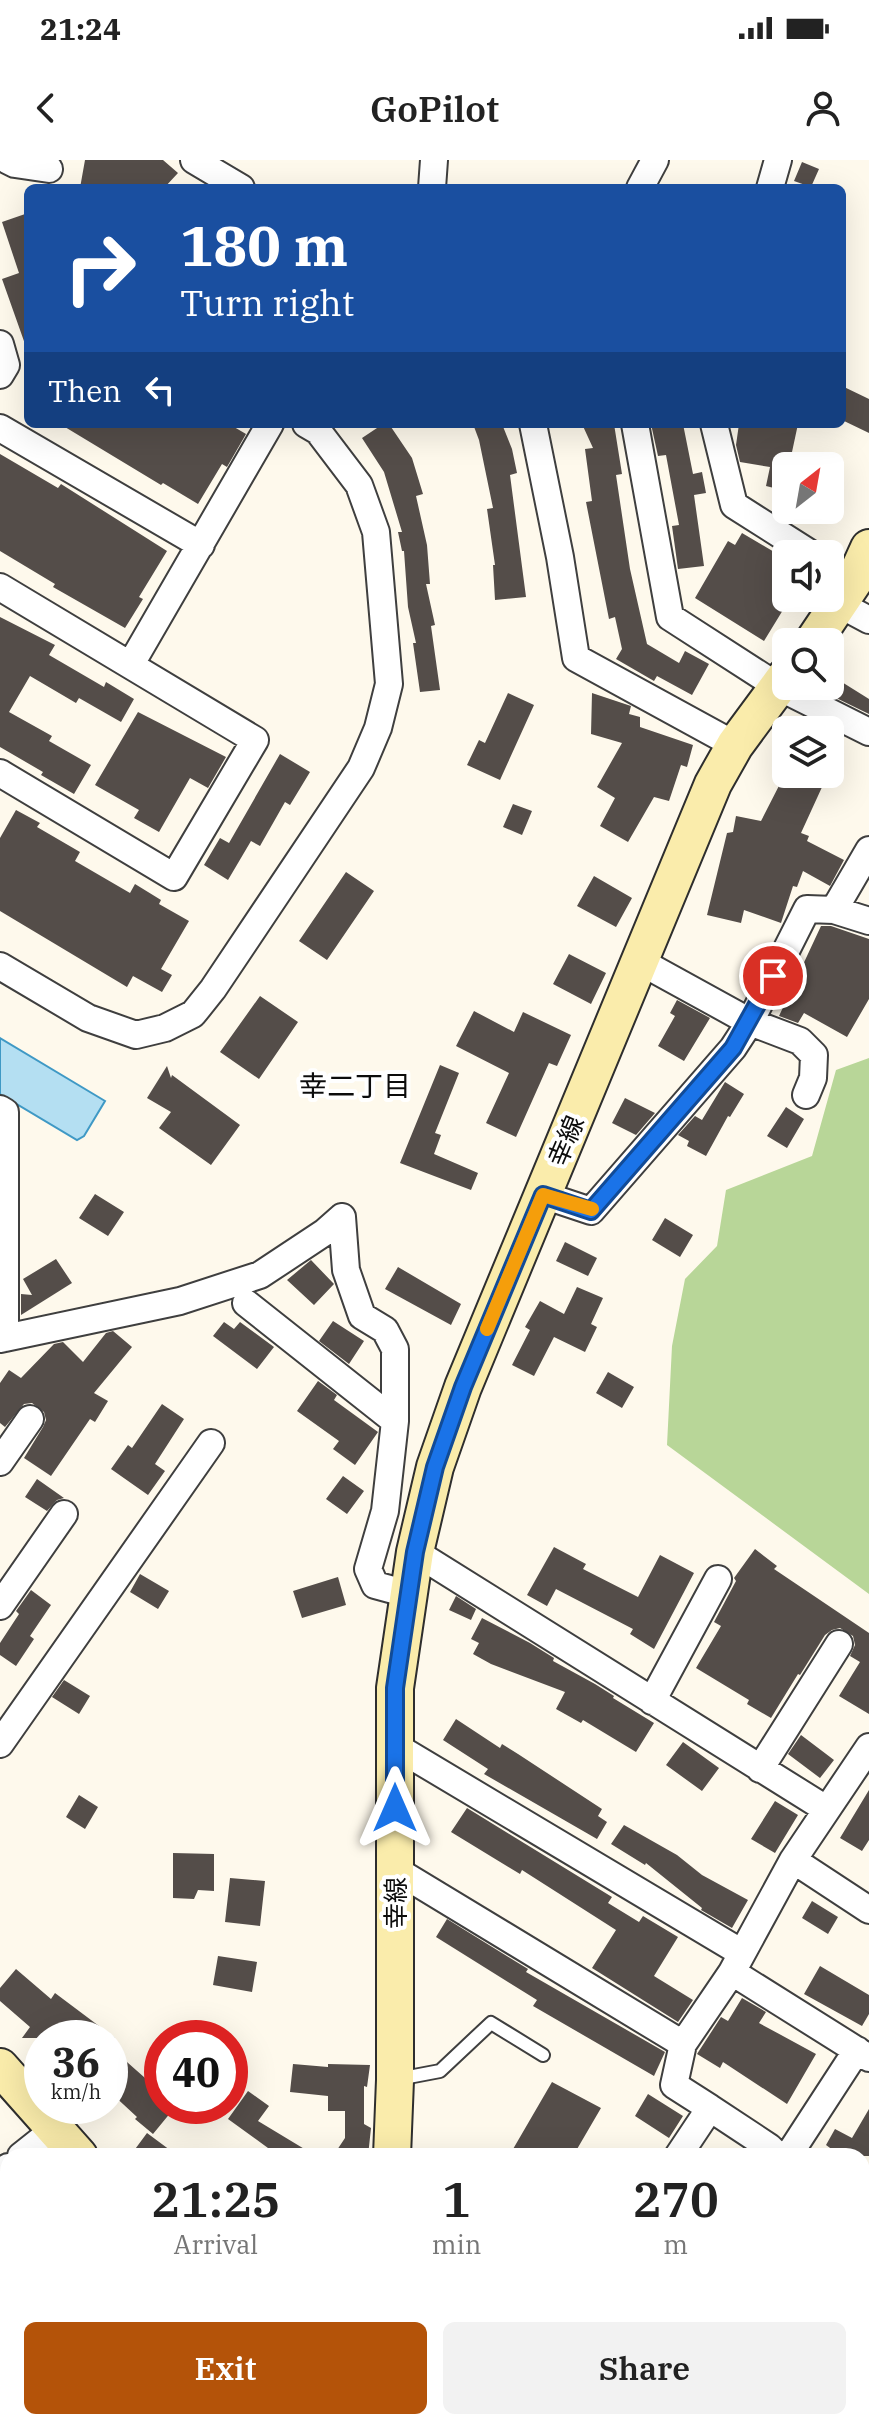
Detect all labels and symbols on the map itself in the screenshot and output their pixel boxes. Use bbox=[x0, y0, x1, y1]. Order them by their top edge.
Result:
north arrow bbox=[772, 452, 844, 524]
pin bbox=[739, 942, 807, 1010]
district label: 幸二丁目 bbox=[299, 1067, 411, 1104]
street label: 幸線 bbox=[539, 1110, 591, 1171]
position arrow bbox=[353, 1766, 437, 1850]
street label: 幸線 bbox=[378, 1877, 412, 1929]
speed limit sign: 40 bbox=[144, 2020, 248, 2124]

